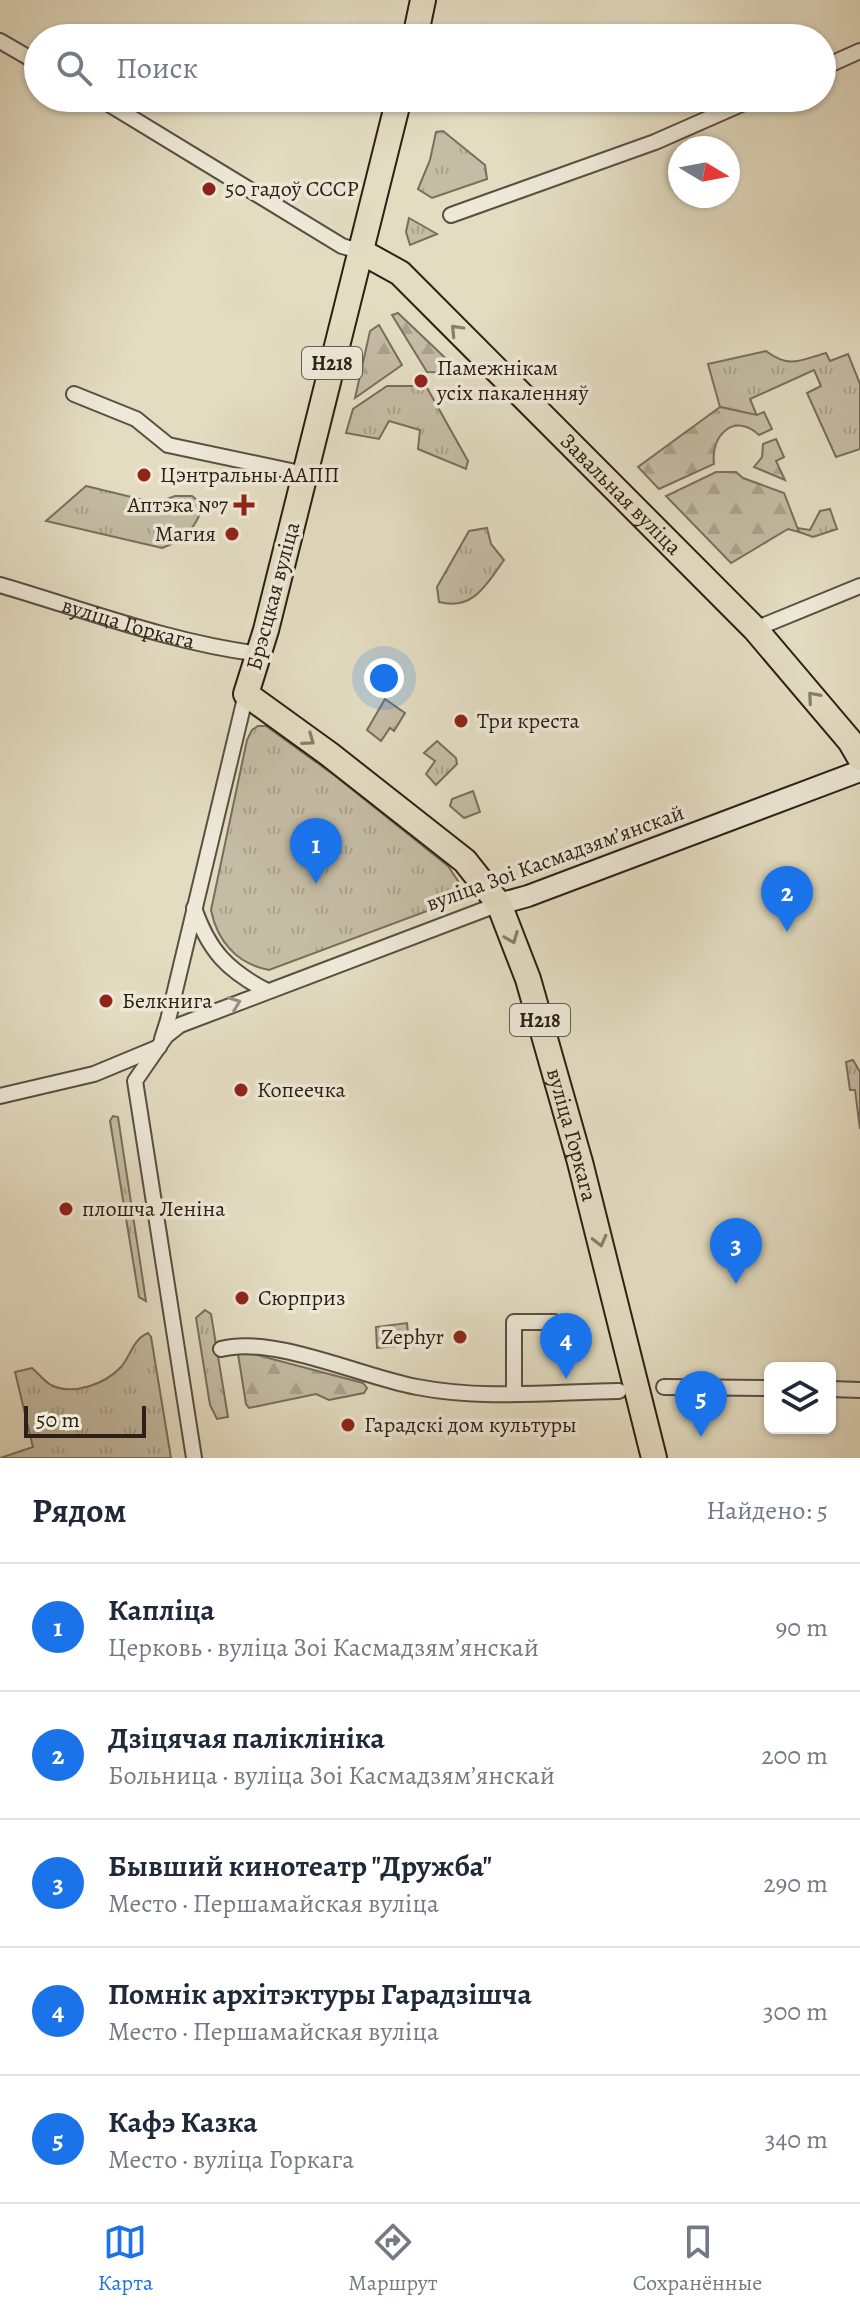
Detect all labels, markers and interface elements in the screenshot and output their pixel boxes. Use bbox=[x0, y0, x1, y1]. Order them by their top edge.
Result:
search box bbox=[24, 24, 836, 112]
icon: search bbox=[52, 46, 96, 90]
text: Поиск bbox=[116, 48, 198, 88]
north arrow bbox=[668, 136, 740, 208]
place label: 50 гадоў СССР bbox=[225, 174, 359, 204]
marker: 50 гадоў СССР bbox=[200, 180, 218, 198]
one-way arrow bbox=[451, 325, 465, 339]
road number: Н218 bbox=[302, 347, 362, 379]
place label: Памежнікам усіх пакаленняў bbox=[436, 353, 589, 408]
marker: Памежнікам усіх пакаленняў bbox=[412, 372, 430, 390]
street label: Завальная вуліца bbox=[553, 427, 689, 562]
place label: Цэнтральны ААПП bbox=[160, 460, 339, 490]
marker: Цэнтральны ААПП bbox=[135, 466, 153, 484]
place label: Аптэка №7 bbox=[127, 490, 229, 520]
marker: Аптэка №7 bbox=[235, 496, 253, 514]
street label: Брэсцкая вуліца bbox=[239, 518, 307, 674]
place label: Магия bbox=[155, 519, 216, 549]
marker: Магия bbox=[223, 525, 241, 543]
street label: вуліца Горкага bbox=[58, 590, 198, 657]
your location bbox=[364, 658, 404, 698]
one-way arrow bbox=[808, 691, 823, 706]
place label: Три креста bbox=[477, 706, 580, 736]
marker: Три креста bbox=[452, 712, 470, 730]
one-way arrow bbox=[301, 730, 315, 745]
street label: вуліца Зоі Касмадзямʼянскай bbox=[422, 797, 688, 919]
pin: 1 bbox=[290, 818, 342, 884]
pin: 2 bbox=[761, 866, 813, 932]
one-way arrow bbox=[502, 930, 519, 944]
place label: Белкнига bbox=[122, 986, 213, 1016]
marker: Белкнига bbox=[97, 992, 115, 1010]
one-way arrow bbox=[228, 996, 242, 1013]
road number: Н218 bbox=[510, 1004, 570, 1036]
street label: вуліца Горкага bbox=[539, 1065, 604, 1205]
place label: Копеечка bbox=[257, 1075, 347, 1105]
marker: Копеечка bbox=[232, 1081, 250, 1099]
place label: плошча Леніна bbox=[82, 1194, 226, 1224]
marker: плошча Леніна bbox=[57, 1200, 75, 1218]
pin: 3 bbox=[710, 1218, 762, 1284]
one-way arrow bbox=[591, 1234, 608, 1247]
place label: Сюрприз bbox=[258, 1283, 345, 1313]
marker: Сюрприз bbox=[233, 1289, 251, 1307]
pin: 4 bbox=[540, 1313, 592, 1379]
place label: Zephyr bbox=[381, 1322, 444, 1352]
marker: Zephyr bbox=[451, 1328, 469, 1346]
map controls bbox=[764, 1362, 836, 1434]
button: layers bbox=[764, 1362, 836, 1434]
pin: 5 bbox=[675, 1371, 727, 1437]
scale bar bbox=[24, 1402, 146, 1438]
text: 50 m bbox=[36, 1405, 80, 1435]
place label: Гарадскі дом культуры bbox=[364, 1410, 577, 1440]
marker: Гарадскі дом культуры bbox=[339, 1416, 357, 1434]
text: Рядом bbox=[32, 1487, 126, 1534]
text: Найдено: 5 bbox=[706, 1493, 828, 1528]
text: Капліца bbox=[108, 1590, 215, 1630]
text: 1 bbox=[53, 1610, 63, 1645]
text: 90 m bbox=[776, 1610, 828, 1645]
text: Церковь · вуліца Зоі Касмадзямʼянскай bbox=[108, 1630, 539, 1665]
text: Дзіцячая паліклініка bbox=[108, 1718, 385, 1758]
text: 2 bbox=[52, 1738, 64, 1773]
text: 200 m bbox=[761, 1738, 828, 1773]
text: Больница · вуліца Зоі Касмадзямʼянскай bbox=[108, 1758, 555, 1793]
text: Бывший кинотеатр "Дружба" bbox=[108, 1846, 492, 1886]
text: 3 bbox=[52, 1866, 64, 1901]
text: 290 m bbox=[763, 1866, 828, 1901]
text: Место · Першамайская вуліца bbox=[108, 1886, 439, 1921]
text: Помнік архітэктуры Гарадзішча bbox=[108, 1974, 532, 2014]
text: 4 bbox=[52, 1994, 64, 2029]
text: 300 m bbox=[763, 1994, 828, 2029]
text: Место · Першамайская вуліца bbox=[108, 2014, 439, 2049]
text: Кафэ Казка bbox=[108, 2102, 257, 2142]
text: 5 bbox=[52, 2122, 64, 2157]
text: 340 m bbox=[765, 2122, 828, 2157]
text: Место · вуліца Горкага bbox=[108, 2142, 354, 2177]
tab: Карта bbox=[98, 2220, 153, 2298]
tab: Маршрут bbox=[348, 2220, 437, 2298]
tab: Сохранённые bbox=[633, 2220, 762, 2298]

